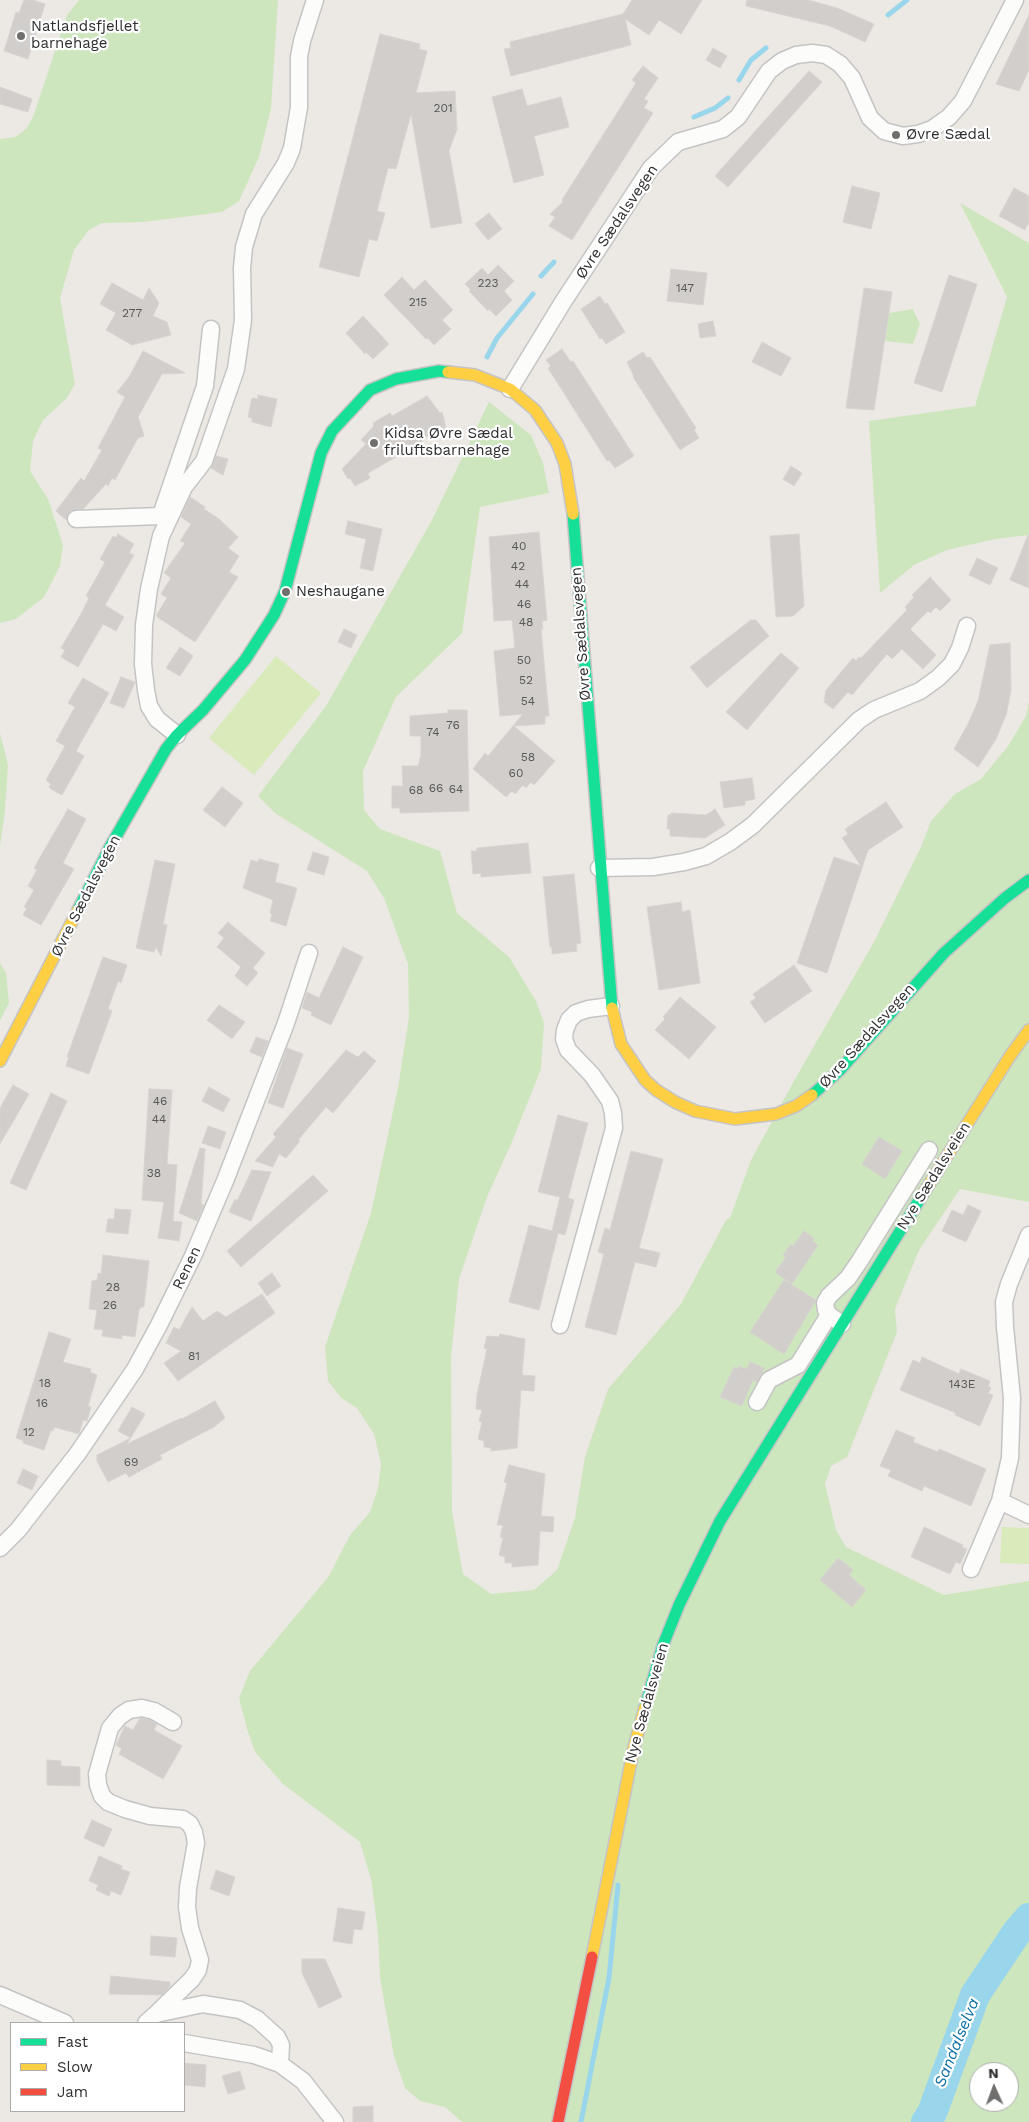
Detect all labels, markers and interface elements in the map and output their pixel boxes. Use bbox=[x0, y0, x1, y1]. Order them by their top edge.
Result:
place label: Natlandsfjellet barnehage bbox=[31, 18, 139, 53]
marker: Natlandsfjellet barnehage bbox=[15, 30, 27, 42]
house number: 201 bbox=[433, 101, 453, 115]
place label: Øvre Sædal bbox=[906, 126, 990, 144]
marker: Øvre Sædal bbox=[890, 129, 902, 141]
street label: Øvre Sædalsvegen bbox=[572, 161, 662, 283]
house number: 223 bbox=[478, 276, 498, 290]
house number: 147 bbox=[676, 281, 694, 295]
house number: 215 bbox=[409, 295, 427, 309]
house number: 277 bbox=[122, 306, 142, 320]
place label: Kidsa Øvre Sædal friluftsbarnehage bbox=[384, 425, 513, 460]
marker: Kidsa Øvre Sædal friluftsbarnehage bbox=[368, 437, 380, 449]
house number: 40 bbox=[512, 539, 526, 553]
house number: 42 bbox=[511, 559, 525, 573]
street label: Øvre Sædalsvegen bbox=[567, 566, 595, 702]
house number: 44 bbox=[515, 577, 529, 591]
place label: Neshaugane bbox=[296, 583, 385, 601]
marker: Neshaugane bbox=[280, 586, 292, 598]
house number: 46 bbox=[517, 597, 531, 611]
house number: 48 bbox=[519, 615, 533, 629]
house number: 50 bbox=[517, 653, 531, 667]
house number: 52 bbox=[519, 673, 533, 687]
house number: 54 bbox=[521, 694, 535, 708]
house number: 76 bbox=[446, 718, 460, 732]
house number: 74 bbox=[426, 725, 440, 739]
house number: 58 bbox=[521, 750, 535, 764]
house number: 60 bbox=[509, 766, 523, 780]
house number: 66 bbox=[429, 781, 443, 795]
house number: 64 bbox=[449, 782, 463, 796]
house number: 68 bbox=[409, 783, 423, 797]
street label: Øvre Sædalsvegen bbox=[48, 832, 124, 960]
street label: Øvre Sædalsvegen bbox=[815, 980, 919, 1092]
house number: 46 bbox=[153, 1094, 167, 1108]
house number: 44 bbox=[152, 1112, 166, 1126]
street label: Nye Sædalsveien bbox=[894, 1119, 974, 1233]
house number: 38 bbox=[147, 1166, 161, 1180]
street label: Renen bbox=[169, 1244, 205, 1292]
house number: 28 bbox=[106, 1280, 120, 1294]
house number: 26 bbox=[103, 1298, 117, 1312]
house number: 81 bbox=[188, 1349, 200, 1363]
house number: 18 bbox=[39, 1376, 51, 1390]
house number: 143E bbox=[949, 1377, 975, 1391]
house number: 16 bbox=[36, 1396, 48, 1410]
house number: 12 bbox=[23, 1425, 35, 1439]
house number: 69 bbox=[124, 1455, 138, 1469]
street label: Nye Sædalsveien bbox=[621, 1641, 673, 1765]
water label: Sandalselva bbox=[931, 1996, 983, 2090]
legend bbox=[10, 2022, 185, 2112]
text: Fast bbox=[57, 2033, 88, 2051]
text: Slow bbox=[57, 2058, 93, 2076]
north arrow bbox=[969, 2062, 1019, 2112]
text: N bbox=[988, 2065, 999, 2081]
text: Jam bbox=[57, 2083, 88, 2101]

